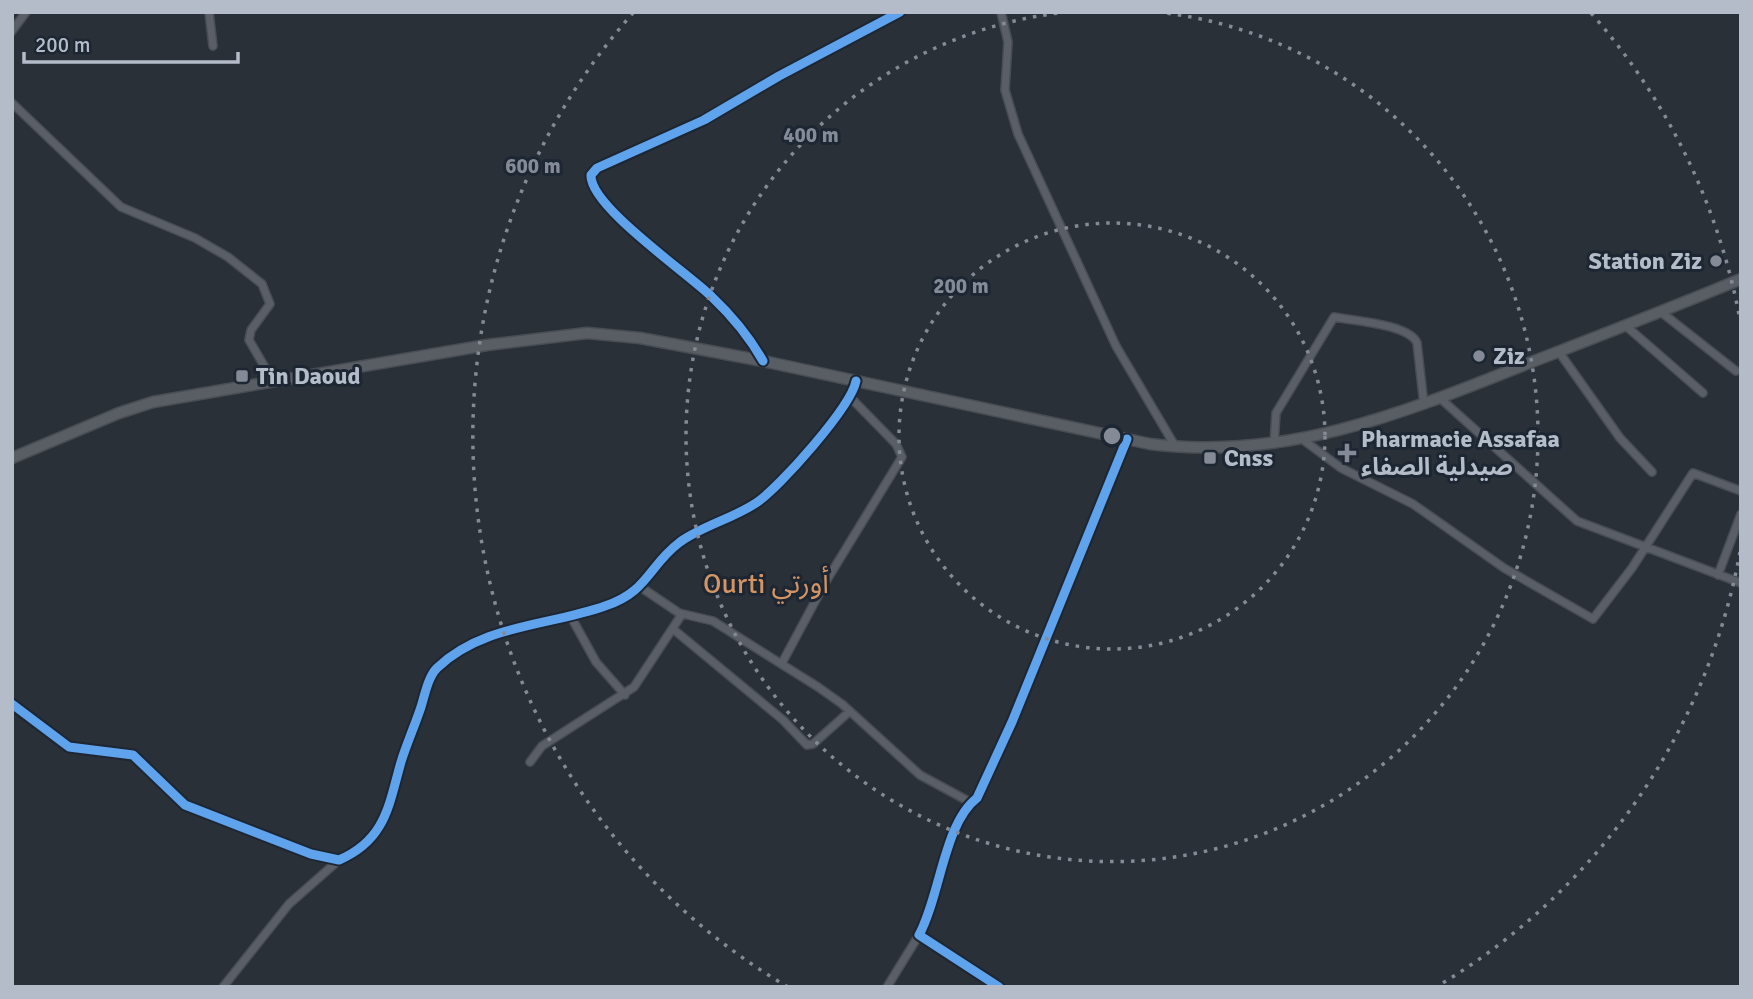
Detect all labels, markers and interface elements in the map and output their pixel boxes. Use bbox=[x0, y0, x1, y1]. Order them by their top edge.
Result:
scale bar bbox=[24, 21, 238, 65]
text: 200 m bbox=[35, 32, 90, 58]
text: 400 m bbox=[783, 122, 839, 148]
text: 600 m bbox=[505, 153, 561, 179]
place label: Station Ziz bbox=[1589, 246, 1702, 276]
marker: Station Ziz bbox=[1708, 253, 1724, 269]
text: 200 m bbox=[933, 273, 989, 299]
place label: Ziz bbox=[1493, 341, 1525, 371]
marker: Ziz bbox=[1471, 348, 1487, 364]
place label: Tin Daoud bbox=[256, 361, 360, 391]
marker: Tin Daoud bbox=[234, 368, 250, 384]
centre of rings bbox=[1100, 424, 1124, 448]
place label: Pharmacie Assafaa صيدلية الصفاء bbox=[1361, 424, 1560, 482]
place label: Cnss bbox=[1224, 443, 1273, 473]
marker: Pharmacie Assafaa صيدلية الصفاء bbox=[1339, 445, 1355, 461]
marker: Cnss bbox=[1202, 450, 1218, 466]
district label: Ourti أورتي bbox=[703, 565, 829, 604]

